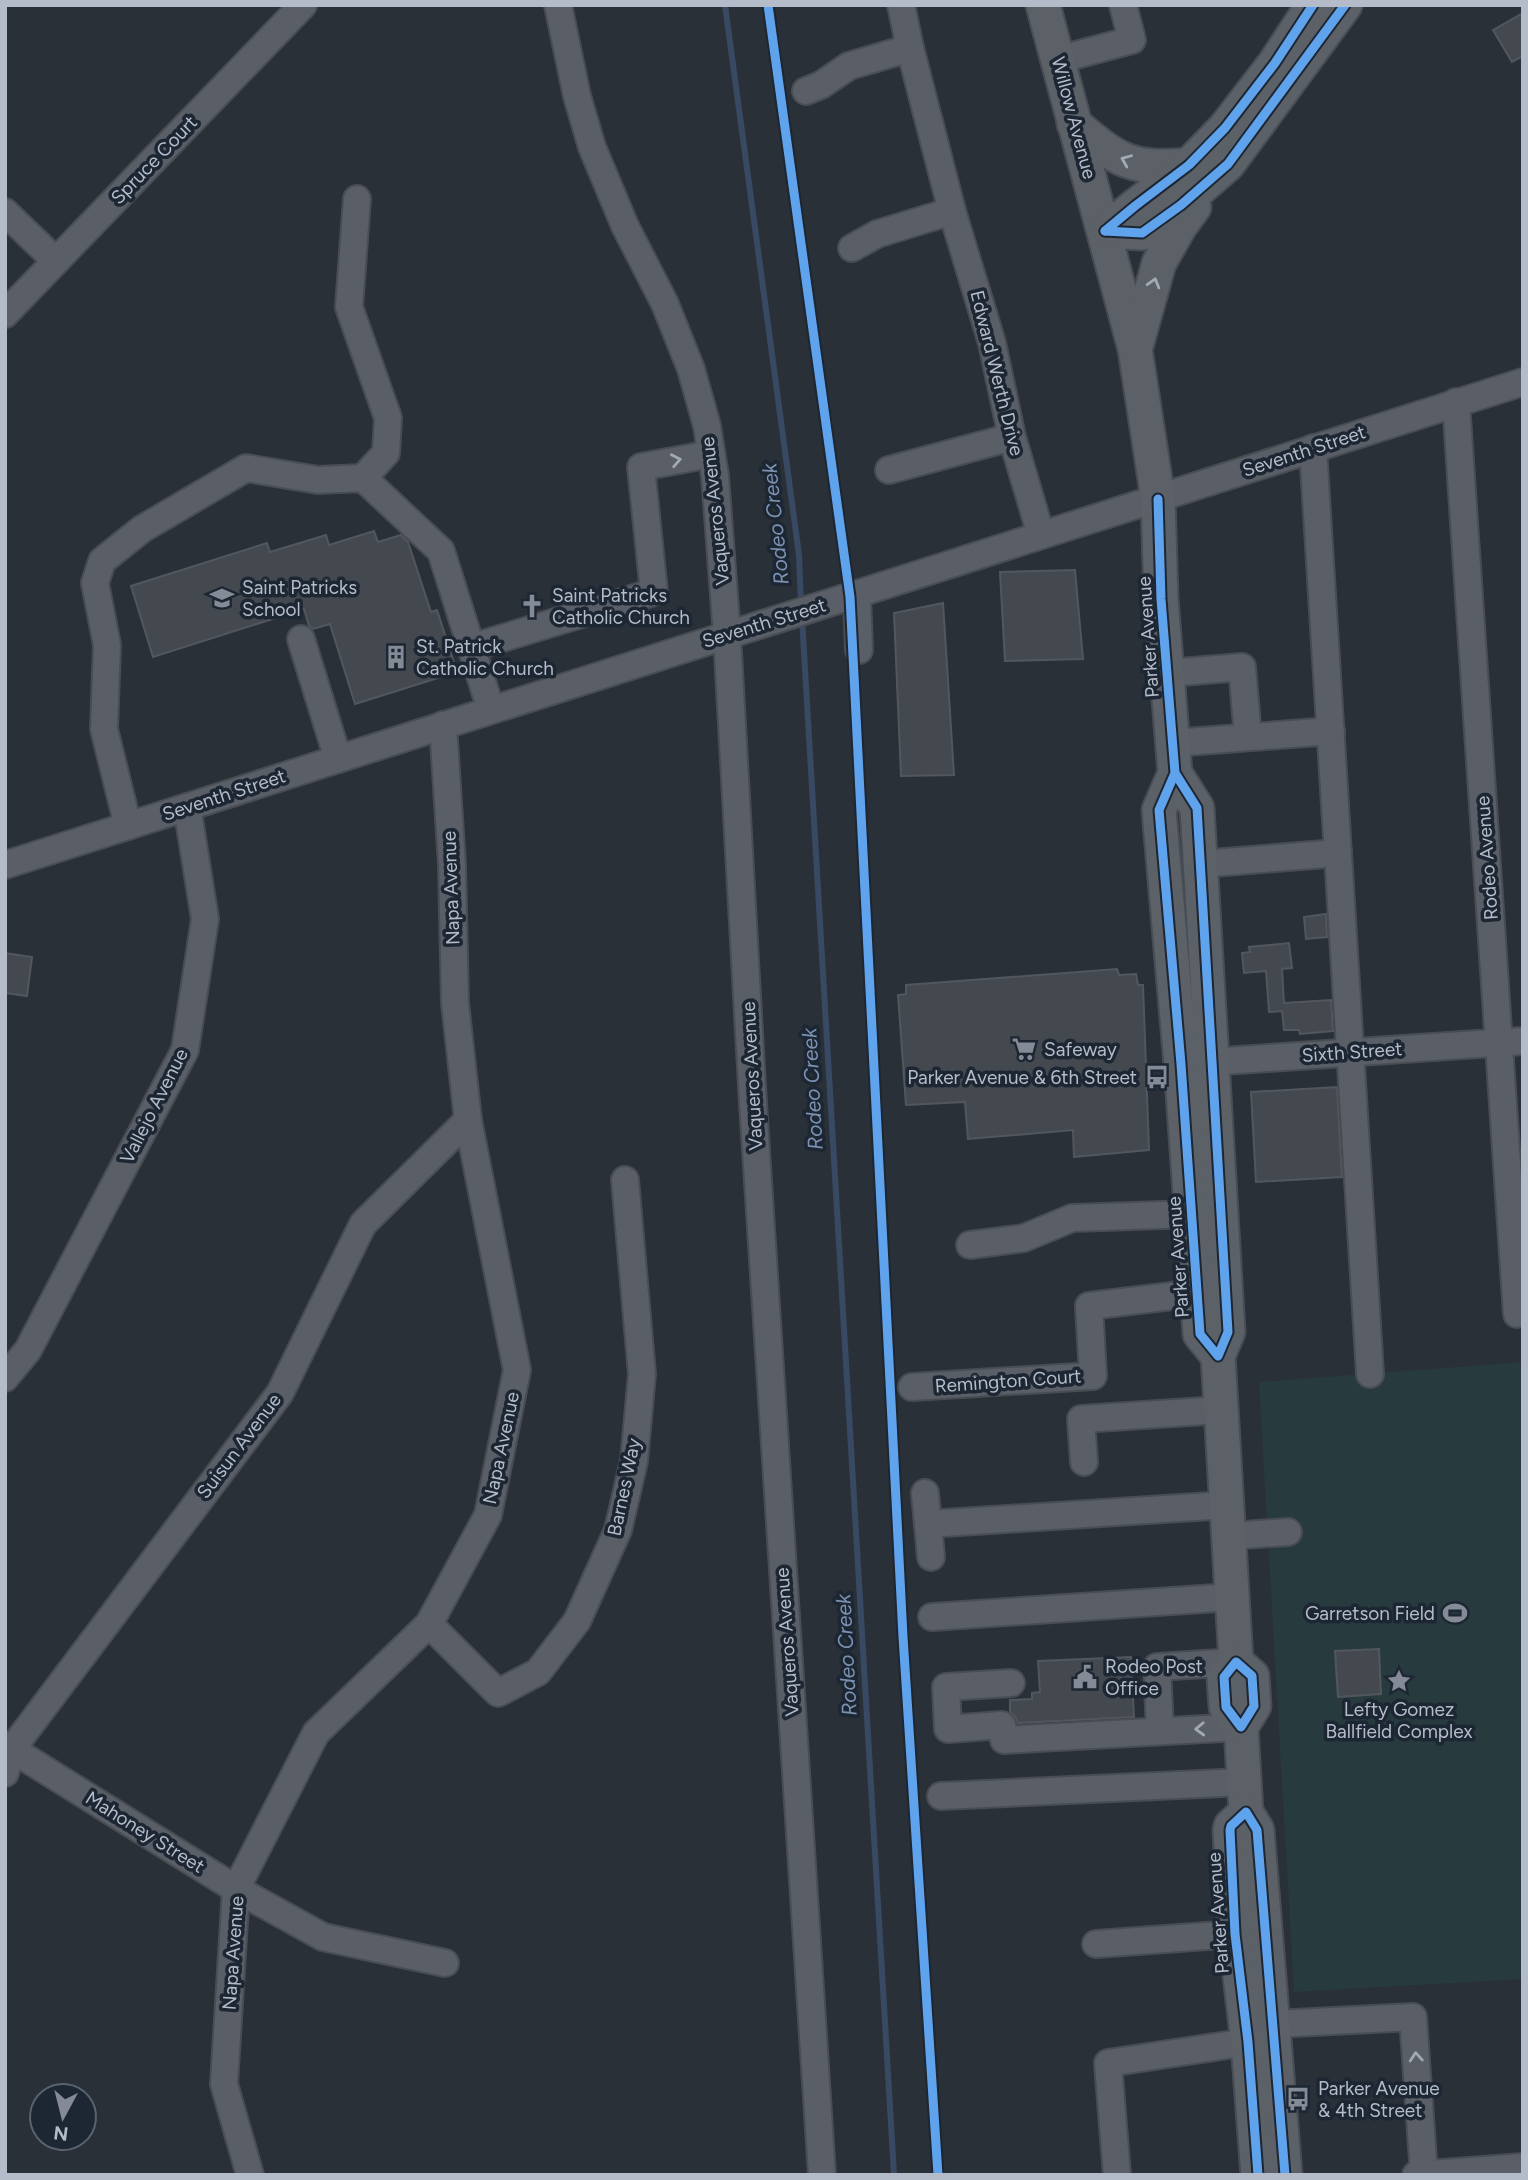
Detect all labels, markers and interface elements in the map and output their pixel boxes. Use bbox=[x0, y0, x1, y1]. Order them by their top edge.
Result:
street label: Willow Avenue bbox=[1047, 54, 1101, 182]
street label: Spruce Court bbox=[106, 111, 202, 209]
one-way arrow bbox=[1121, 154, 1134, 168]
one-way arrow bbox=[1146, 277, 1160, 289]
street label: Edward Werth Drive bbox=[965, 288, 1029, 458]
street label: Seventh Street bbox=[1240, 420, 1368, 482]
street label: Vaqueros Avenue bbox=[696, 436, 734, 586]
one-way arrow bbox=[670, 454, 682, 469]
water label: Rodeo Creek bbox=[756, 461, 794, 586]
place label: Saint Patricks School bbox=[242, 576, 357, 621]
street label: Parker Avenue bbox=[1132, 576, 1164, 698]
school or university icon: Saint Patricks School bbox=[208, 584, 236, 612]
place label: Saint Patricks Catholic Church bbox=[552, 584, 690, 629]
church icon: Saint Patricks Catholic Church bbox=[518, 592, 546, 620]
street label: Seventh Street bbox=[699, 593, 829, 653]
place label: St. Patrick Catholic Church bbox=[416, 635, 554, 680]
building icon: St. Patrick Catholic Church bbox=[382, 643, 410, 671]
street label: Seventh Street bbox=[160, 764, 288, 826]
street label: Rodeo Avenue bbox=[1471, 795, 1503, 921]
street label: Napa Avenue bbox=[438, 831, 464, 945]
street label: Vaqueros Avenue bbox=[737, 1001, 767, 1151]
water label: Rodeo Creek bbox=[796, 1027, 828, 1151]
supermarket icon: Safeway bbox=[1010, 1035, 1038, 1063]
street label: Sixth Street bbox=[1301, 1037, 1403, 1067]
place label: Safeway bbox=[1044, 1038, 1117, 1061]
street label: Vallejo Avenue bbox=[115, 1045, 193, 1167]
bus stop icon: Parker Avenue & 6th Street bbox=[1143, 1063, 1171, 1091]
place label: Parker Avenue & 6th Street bbox=[907, 1066, 1137, 1089]
street label: Parker Avenue bbox=[1162, 1196, 1194, 1318]
street label: Remington Court bbox=[934, 1364, 1082, 1398]
street label: Suisun Avenue bbox=[192, 1389, 286, 1503]
street label: Napa Avenue bbox=[478, 1390, 524, 1506]
street label: Barnes Way bbox=[602, 1436, 646, 1538]
street label: Vaqueros Avenue bbox=[770, 1567, 804, 1717]
water label: Rodeo Creek bbox=[830, 1593, 862, 1717]
sports icon: Garretson Field bbox=[1441, 1599, 1469, 1627]
place label: Garretson Field bbox=[1305, 1602, 1435, 1625]
place label: Rodeo Post Office bbox=[1105, 1655, 1203, 1700]
public building icon: Rodeo Post Office bbox=[1071, 1663, 1099, 1691]
place icon: Lefty Gomez Ballfield Complex bbox=[1385, 1667, 1413, 1695]
place label: Lefty Gomez Ballfield Complex bbox=[1325, 1698, 1473, 1743]
one-way arrow bbox=[1194, 1721, 1205, 1736]
street label: Mahoney Street bbox=[81, 1786, 209, 1878]
street label: Parker Avenue bbox=[1202, 1852, 1234, 1974]
street label: Napa Avenue bbox=[218, 1895, 248, 2011]
one-way arrow bbox=[1408, 2051, 1423, 2062]
place label: Parker Avenue & 4th Street bbox=[1318, 2077, 1440, 2122]
north arrow bbox=[28, 2082, 98, 2152]
bus stop icon: Parker Avenue & 4th Street bbox=[1284, 2085, 1312, 2113]
text: N bbox=[52, 2121, 70, 2146]

